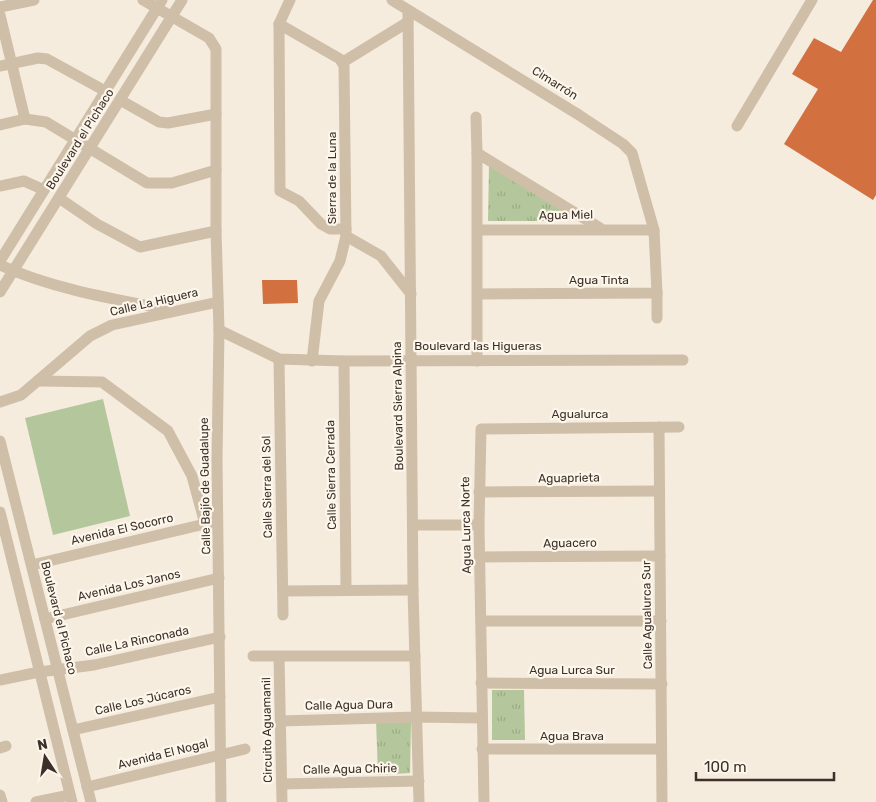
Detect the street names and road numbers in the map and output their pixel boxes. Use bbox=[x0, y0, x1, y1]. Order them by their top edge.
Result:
street label: Cimarrón bbox=[530, 63, 580, 103]
street label: Boulevard el Pichaco bbox=[43, 86, 117, 192]
street label: Sierra de la Luna bbox=[325, 132, 339, 224]
street label: Agua Miel bbox=[539, 208, 593, 222]
street label: Agua Tinta bbox=[569, 273, 629, 287]
street label: Calle La Higuera bbox=[109, 285, 199, 319]
street label: Boulevard las Higueras bbox=[414, 339, 542, 353]
street label: Boulevard Sierra Alpina bbox=[390, 341, 406, 471]
street label: Agualurca bbox=[552, 407, 608, 421]
street label: Calle Bajío de Guadalupe bbox=[197, 417, 213, 555]
street label: Calle Sierra Cerrada bbox=[323, 420, 339, 530]
street label: Calle Sierra del Sol bbox=[259, 435, 275, 539]
street label: Aguaprieta bbox=[538, 470, 600, 486]
street label: Agua Lurca Norte bbox=[458, 476, 474, 574]
street label: Avenida El Socorro bbox=[69, 510, 175, 548]
street label: Aguacero bbox=[543, 536, 597, 550]
street label: Boulevard el Pichaco bbox=[38, 560, 80, 676]
street label: Calle Agualurca Sur bbox=[639, 560, 655, 670]
street label: Avenida Los Janos bbox=[76, 566, 182, 604]
street label: Calle La Rinconada bbox=[84, 623, 190, 659]
street label: Agua Lurca Sur bbox=[529, 663, 615, 677]
street label: Circuito Aguamanil bbox=[259, 677, 275, 783]
street label: Calle Los Júcaros bbox=[94, 682, 192, 718]
street label: Calle Agua Dura bbox=[305, 697, 393, 713]
street label: Agua Brava bbox=[540, 729, 604, 743]
street label: Avenida El Nogal bbox=[116, 736, 210, 772]
street label: Calle Agua Chirie bbox=[303, 761, 397, 777]

